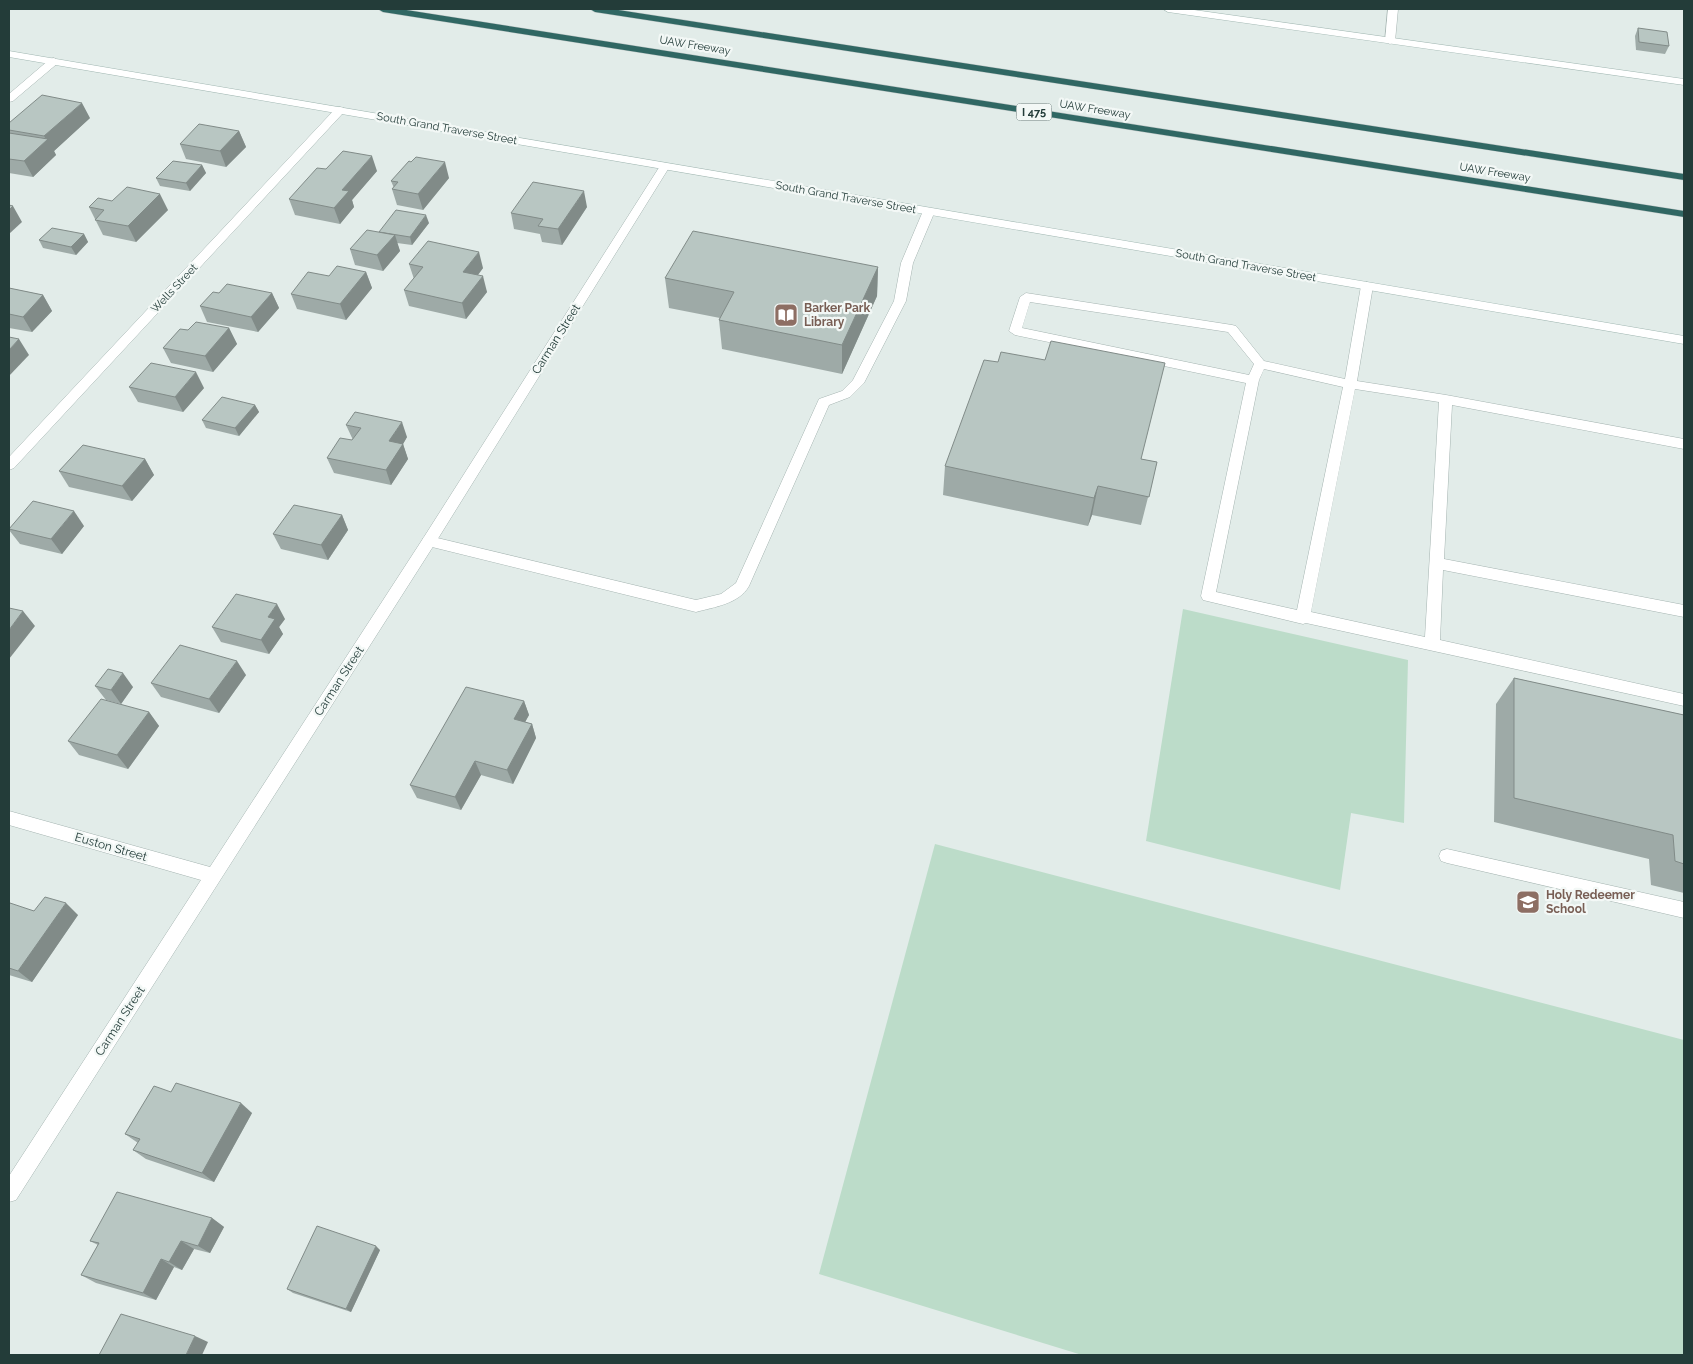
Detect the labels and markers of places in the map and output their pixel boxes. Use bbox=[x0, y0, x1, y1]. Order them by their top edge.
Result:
place label: Barker Park Library bbox=[804, 301, 870, 329]
library icon: Barker Park Library bbox=[773, 302, 799, 328]
place label: Holy Redeemer School bbox=[1546, 888, 1635, 916]
school or university icon: Holy Redeemer School bbox=[1515, 889, 1541, 915]

